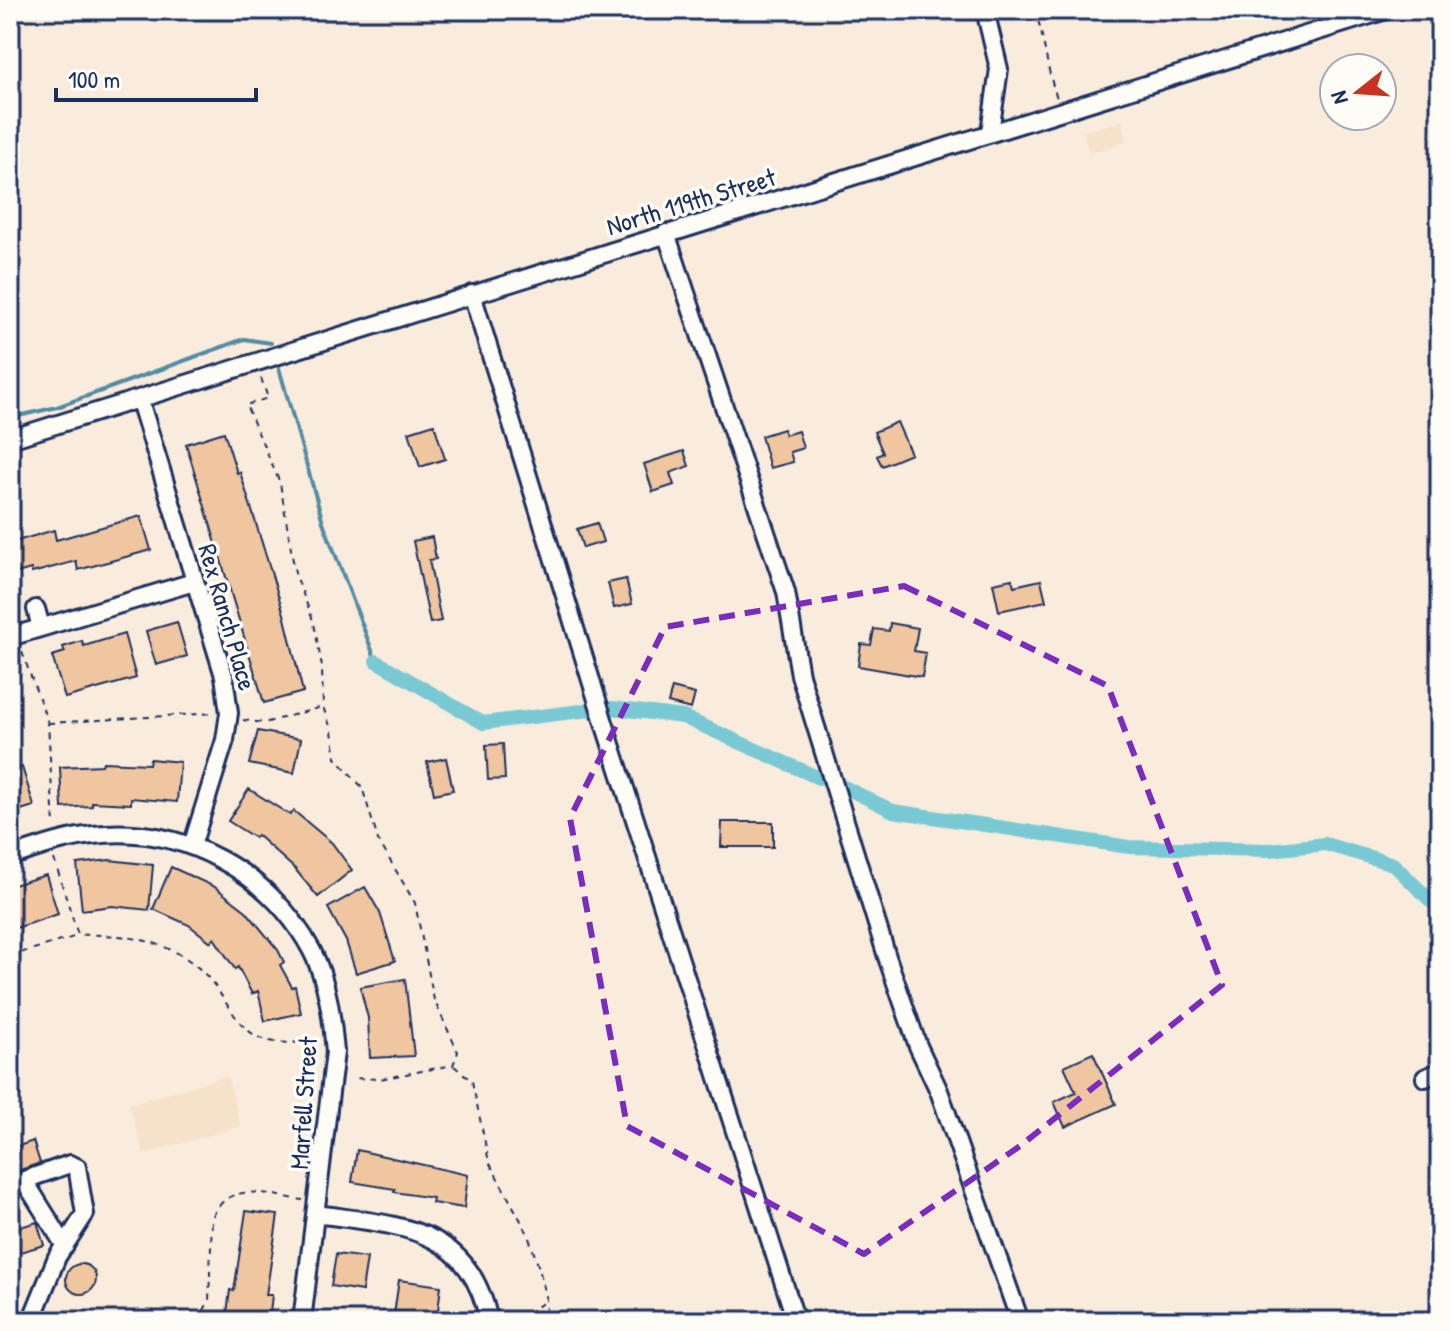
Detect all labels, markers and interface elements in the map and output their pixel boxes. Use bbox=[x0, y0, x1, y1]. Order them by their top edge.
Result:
scale bar bbox=[56, 52, 256, 102]
north arrow bbox=[1318, 52, 1398, 132]
text: 100 m bbox=[68, 63, 120, 95]
text: N bbox=[1323, 88, 1355, 108]
street label: North 119th Street bbox=[602, 158, 781, 243]
street label: Rex Ranch Place bbox=[190, 540, 266, 694]
street label: Marfell Street bbox=[281, 1034, 325, 1171]

